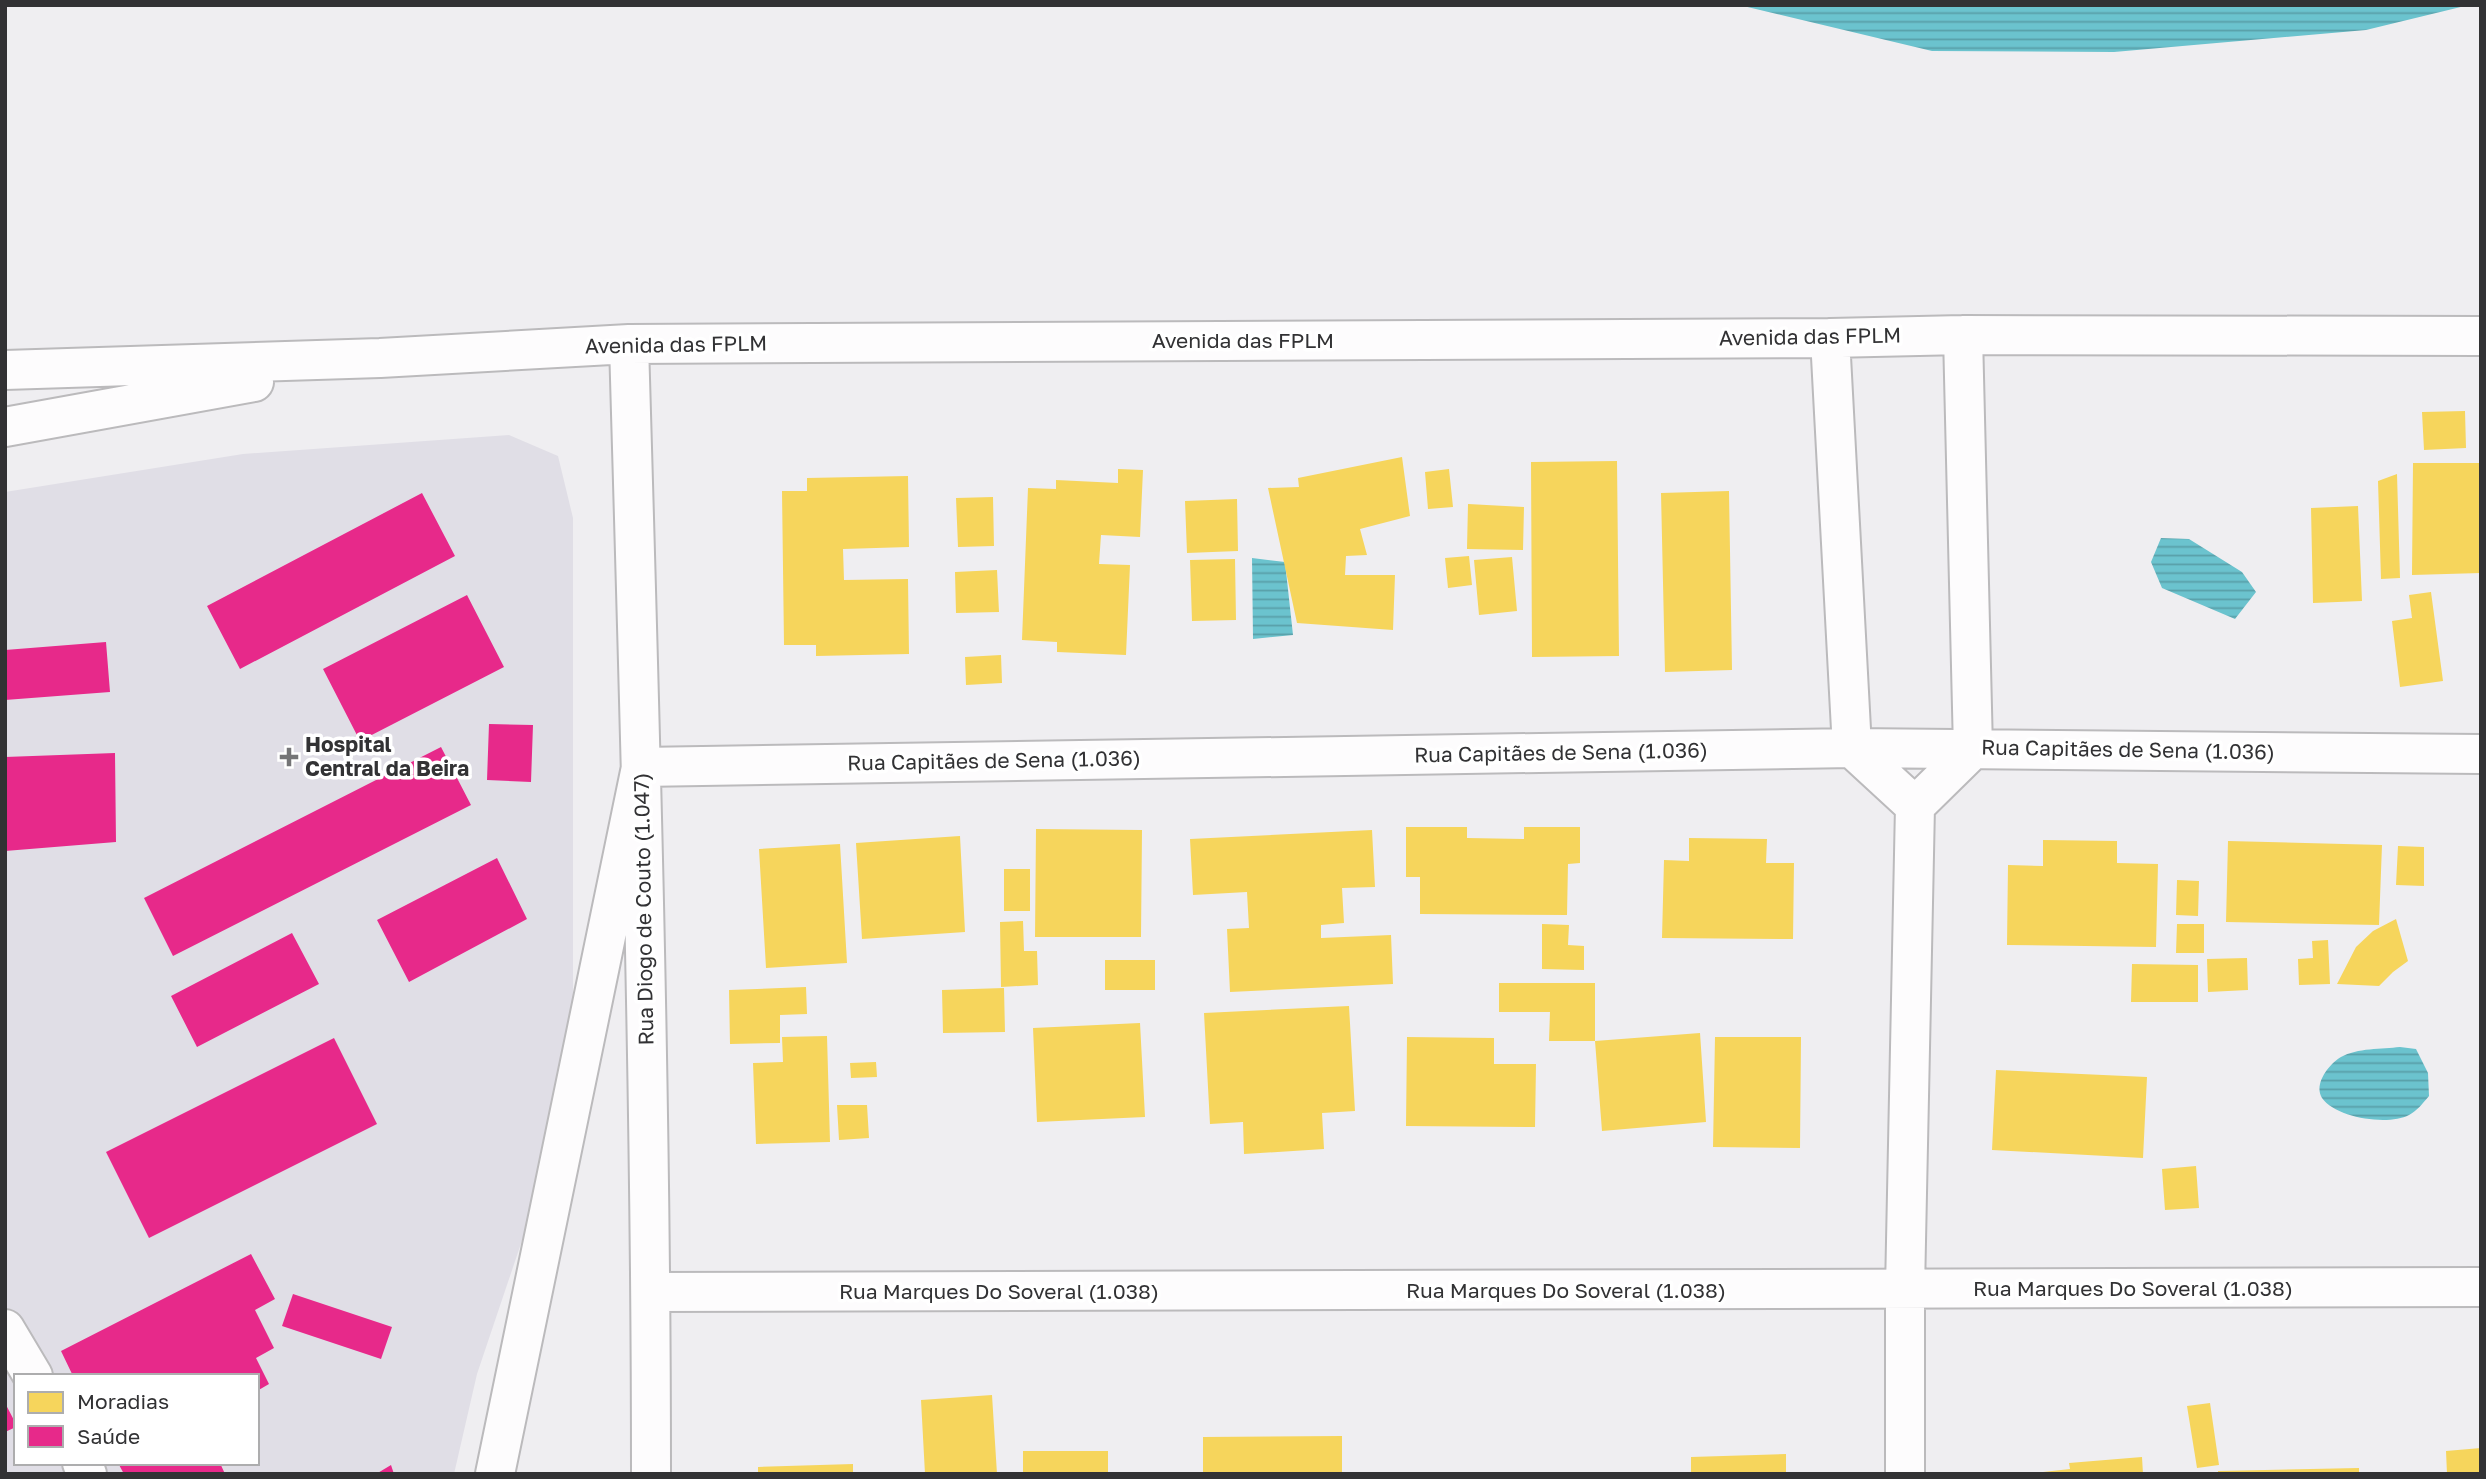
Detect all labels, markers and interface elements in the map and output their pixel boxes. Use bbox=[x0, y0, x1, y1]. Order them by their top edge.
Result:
street label: Avenida das FPLM bbox=[1719, 321, 1901, 351]
street label: Avenida das FPLM bbox=[1152, 327, 1334, 353]
street label: Avenida das FPLM bbox=[585, 329, 767, 359]
place label: Hospital Central da Beira bbox=[305, 731, 469, 781]
street label: Rua Capitães de Sena (1.036) bbox=[1981, 733, 2275, 765]
street label: Rua Capitães de Sena (1.036) bbox=[1414, 736, 1708, 768]
street label: Rua Capitães de Sena (1.036) bbox=[847, 744, 1141, 776]
marker: Hospital Central da Beira bbox=[279, 747, 299, 767]
street label: Rua Diogo de Couto (1.047) bbox=[628, 772, 658, 1046]
street label: Rua Marques Do Soveral (1.038) bbox=[1973, 1275, 2293, 1301]
street label: Rua Marques Do Soveral (1.038) bbox=[1406, 1277, 1726, 1303]
street label: Rua Marques Do Soveral (1.038) bbox=[839, 1278, 1159, 1304]
legend bbox=[14, 1374, 259, 1465]
text: Moradias bbox=[77, 1388, 169, 1414]
text: Saúde bbox=[77, 1423, 140, 1449]

